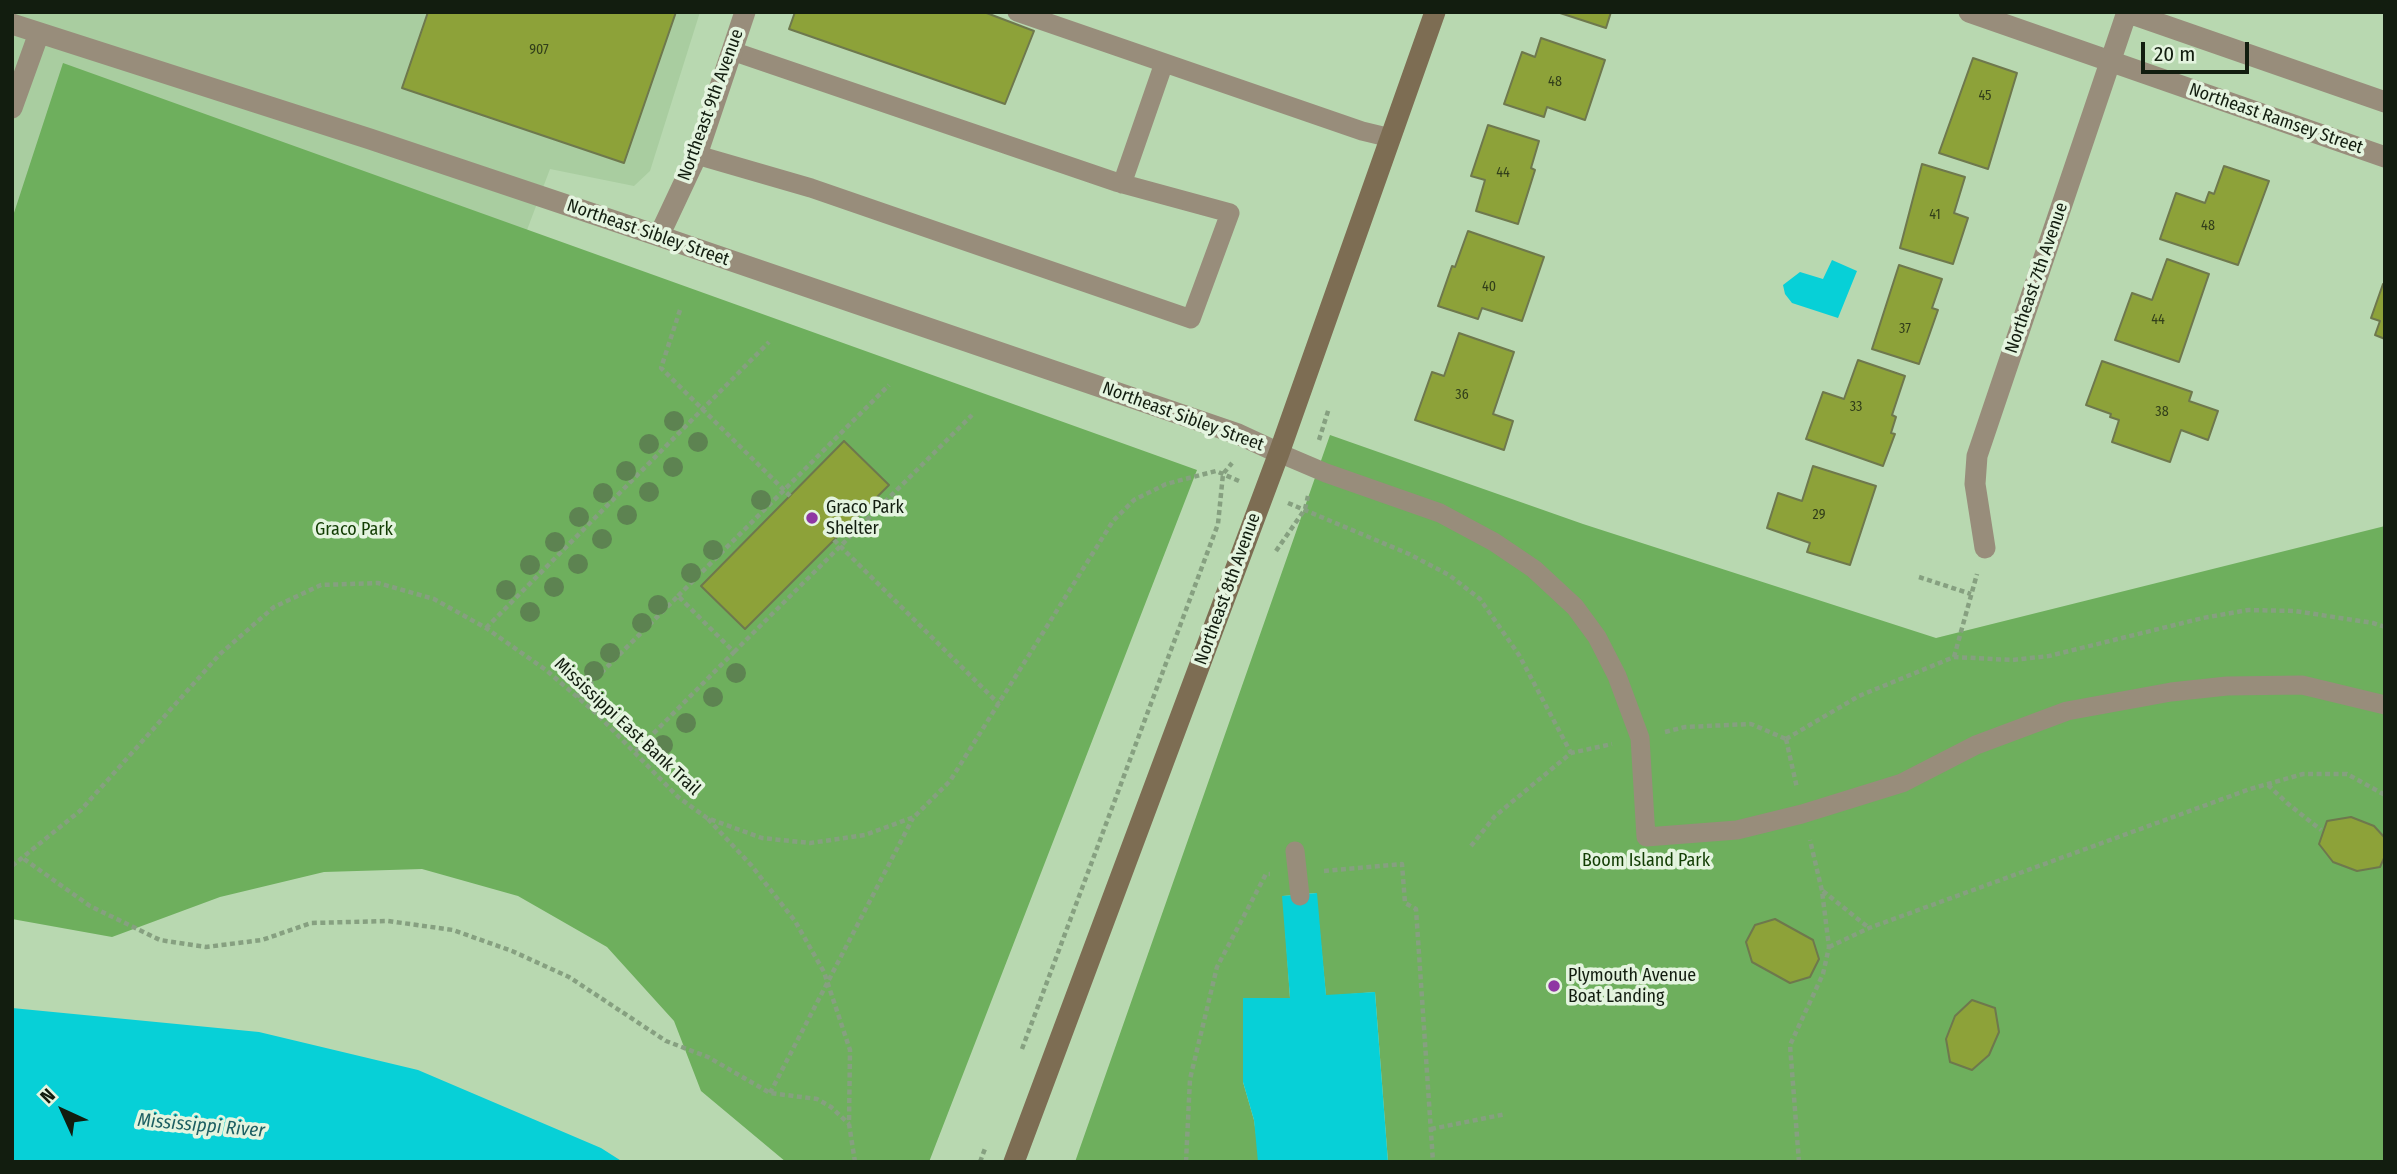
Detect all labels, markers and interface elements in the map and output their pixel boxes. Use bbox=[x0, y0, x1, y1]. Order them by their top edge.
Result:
street label: Northeast 9th Avenue bbox=[674, 26, 748, 184]
scale bar bbox=[2145, 28, 2254, 72]
text: 20 m bbox=[2154, 41, 2195, 67]
house number: 907 bbox=[529, 42, 549, 58]
house number: 48 bbox=[1548, 74, 1562, 90]
street label: Northeast Ramsey Street bbox=[2186, 79, 2366, 159]
house number: 45 bbox=[1978, 88, 1992, 104]
house number: 44 bbox=[1496, 165, 1510, 181]
street label: Northeast Sibley Street bbox=[564, 195, 732, 271]
street label: Northeast 7th Avenue bbox=[2001, 200, 2073, 356]
house number: 41 bbox=[1929, 207, 1941, 223]
house number: 48 bbox=[2201, 218, 2215, 234]
house number: 40 bbox=[1482, 279, 1496, 295]
house number: 44 bbox=[2151, 312, 2165, 328]
house number: 37 bbox=[1899, 321, 1911, 337]
street label: Northeast Sibley Street bbox=[1099, 378, 1267, 456]
house number: 36 bbox=[1455, 387, 1469, 403]
house number: 33 bbox=[1850, 399, 1862, 415]
house number: 38 bbox=[2155, 404, 2169, 420]
place label: Graco Park Shelter bbox=[826, 497, 904, 540]
house number: 29 bbox=[1813, 507, 1825, 523]
marker: Graco Park Shelter bbox=[804, 510, 820, 526]
street label: Northeast 8th Avenue bbox=[1190, 510, 1266, 668]
park label: Graco Park bbox=[315, 519, 393, 541]
street label: Mississippi East Bank Trail bbox=[549, 654, 705, 800]
park label: Boom Island Park bbox=[1582, 850, 1710, 872]
place label: Plymouth Avenue Boat Landing bbox=[1568, 965, 1696, 1007]
marker: Plymouth Avenue Boat Landing bbox=[1546, 978, 1562, 994]
north arrow bbox=[28, 1076, 98, 1146]
text: N bbox=[36, 1084, 60, 1108]
water label: Mississippi River bbox=[136, 1109, 266, 1143]

